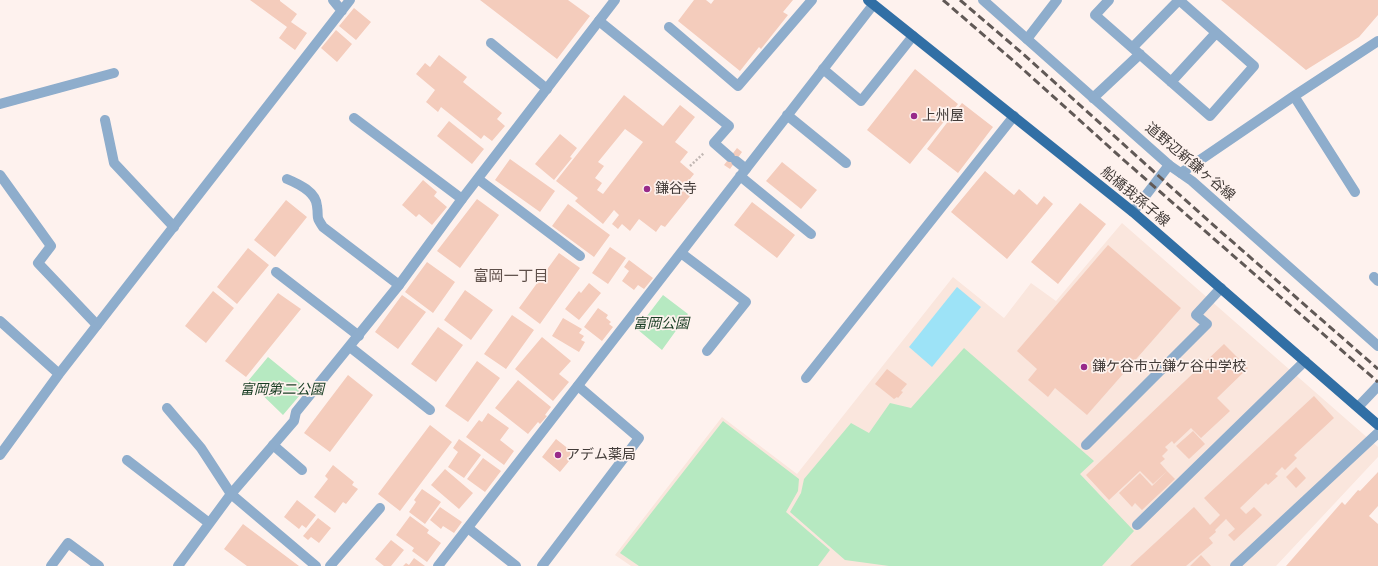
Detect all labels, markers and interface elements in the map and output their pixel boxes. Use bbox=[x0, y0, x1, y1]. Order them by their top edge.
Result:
place label: 上州屋 bbox=[922, 108, 964, 124]
marker: 上州屋 bbox=[909, 111, 919, 121]
street label: 道野辺新鎌ヶ谷線 bbox=[1142, 120, 1238, 204]
street label: 船橋我孫子線 bbox=[1097, 164, 1173, 230]
place label: 鎌谷寺 bbox=[655, 181, 697, 197]
marker: 鎌谷寺 bbox=[642, 184, 652, 194]
district label: 富岡一丁目 bbox=[474, 268, 548, 286]
park label: 富岡公園 bbox=[633, 316, 689, 332]
place label: 鎌ケ谷市立鎌ケ谷中学校 bbox=[1092, 359, 1246, 375]
marker: 鎌ケ谷市立鎌ケ谷中学校 bbox=[1079, 362, 1089, 372]
park label: 富岡第二公園 bbox=[240, 382, 324, 398]
place label: アデム薬局 bbox=[566, 447, 636, 463]
marker: アデム薬局 bbox=[553, 450, 563, 460]

